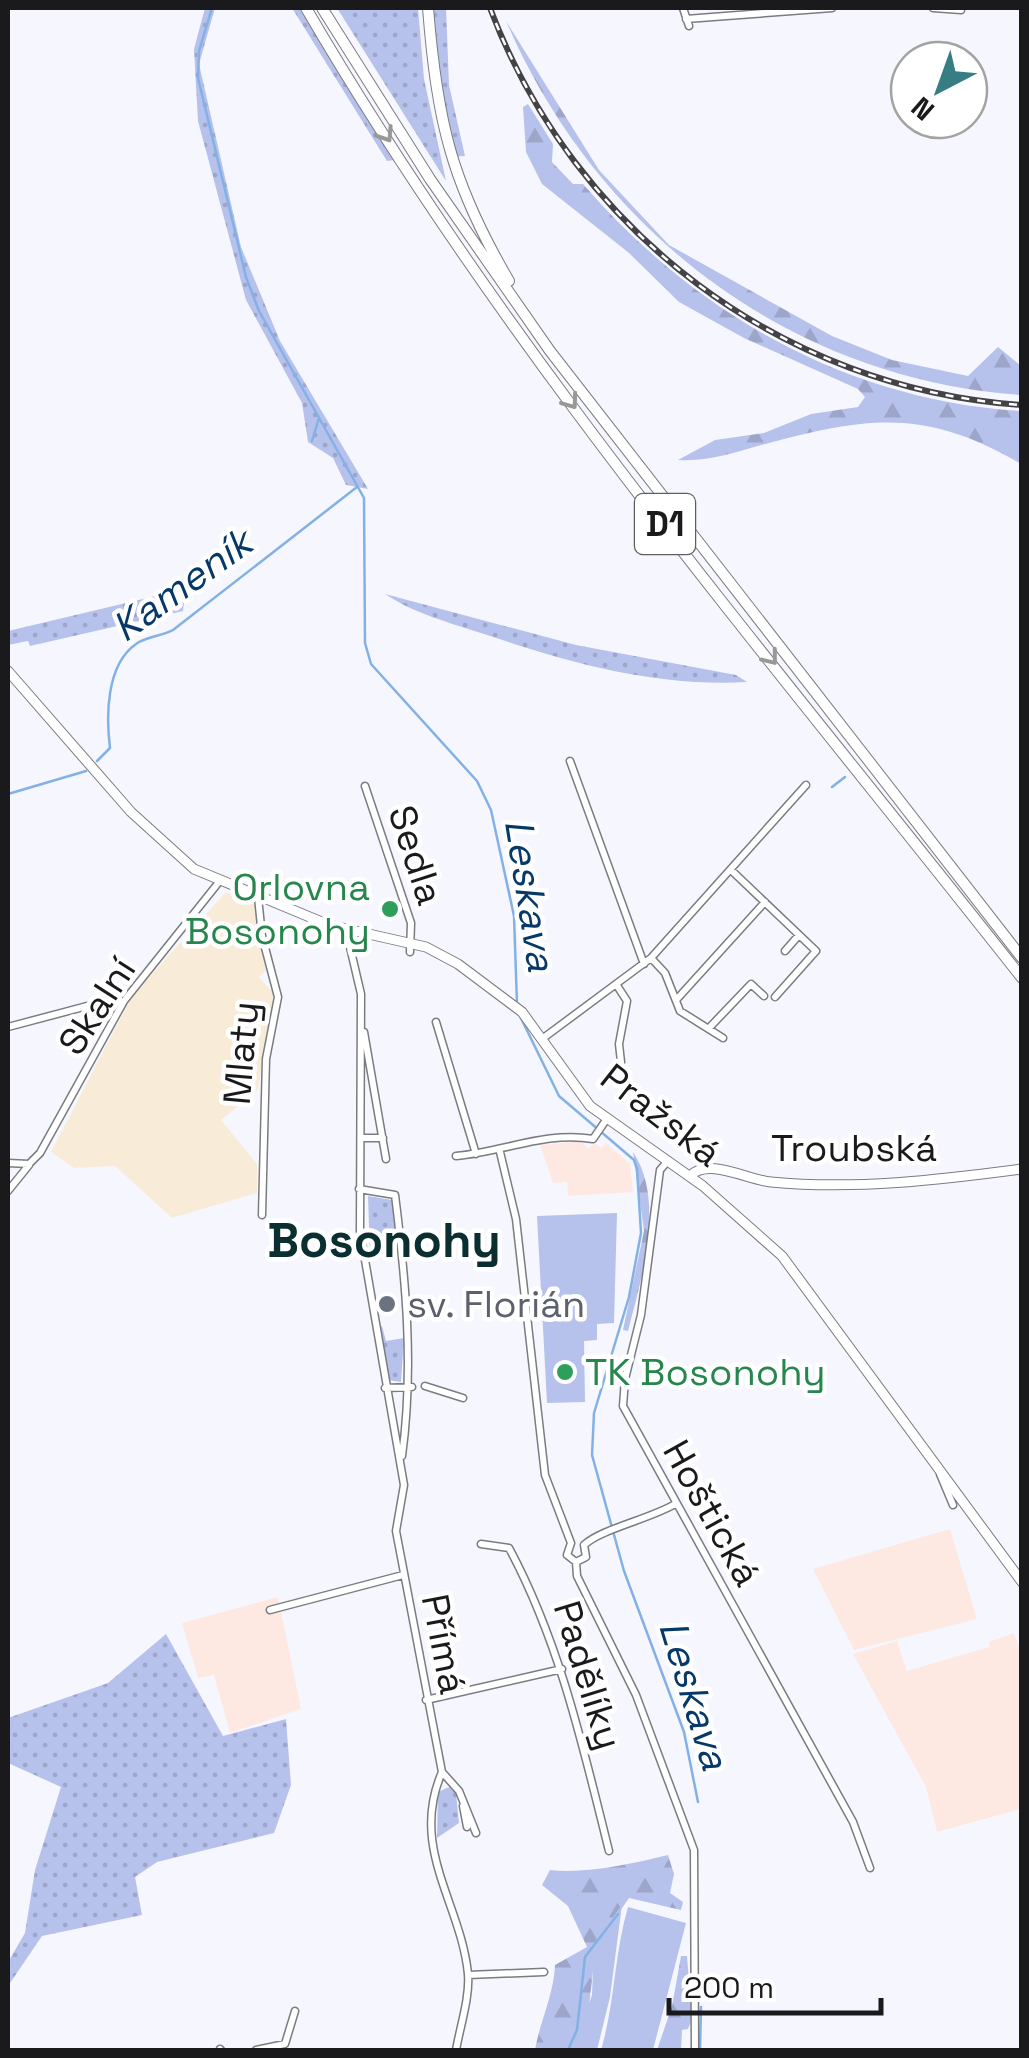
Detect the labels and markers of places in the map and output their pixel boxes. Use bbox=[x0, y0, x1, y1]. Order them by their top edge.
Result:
place label: Orlovna Bosonohy bbox=[185, 863, 370, 955]
marker: Orlovna Bosonohy bbox=[379, 898, 401, 920]
place label: sv. Florián bbox=[407, 1280, 585, 1328]
marker: sv. Florián bbox=[376, 1293, 398, 1315]
place label: TK Bosonohy bbox=[585, 1348, 825, 1396]
marker: TK Bosonohy bbox=[554, 1361, 576, 1383]

